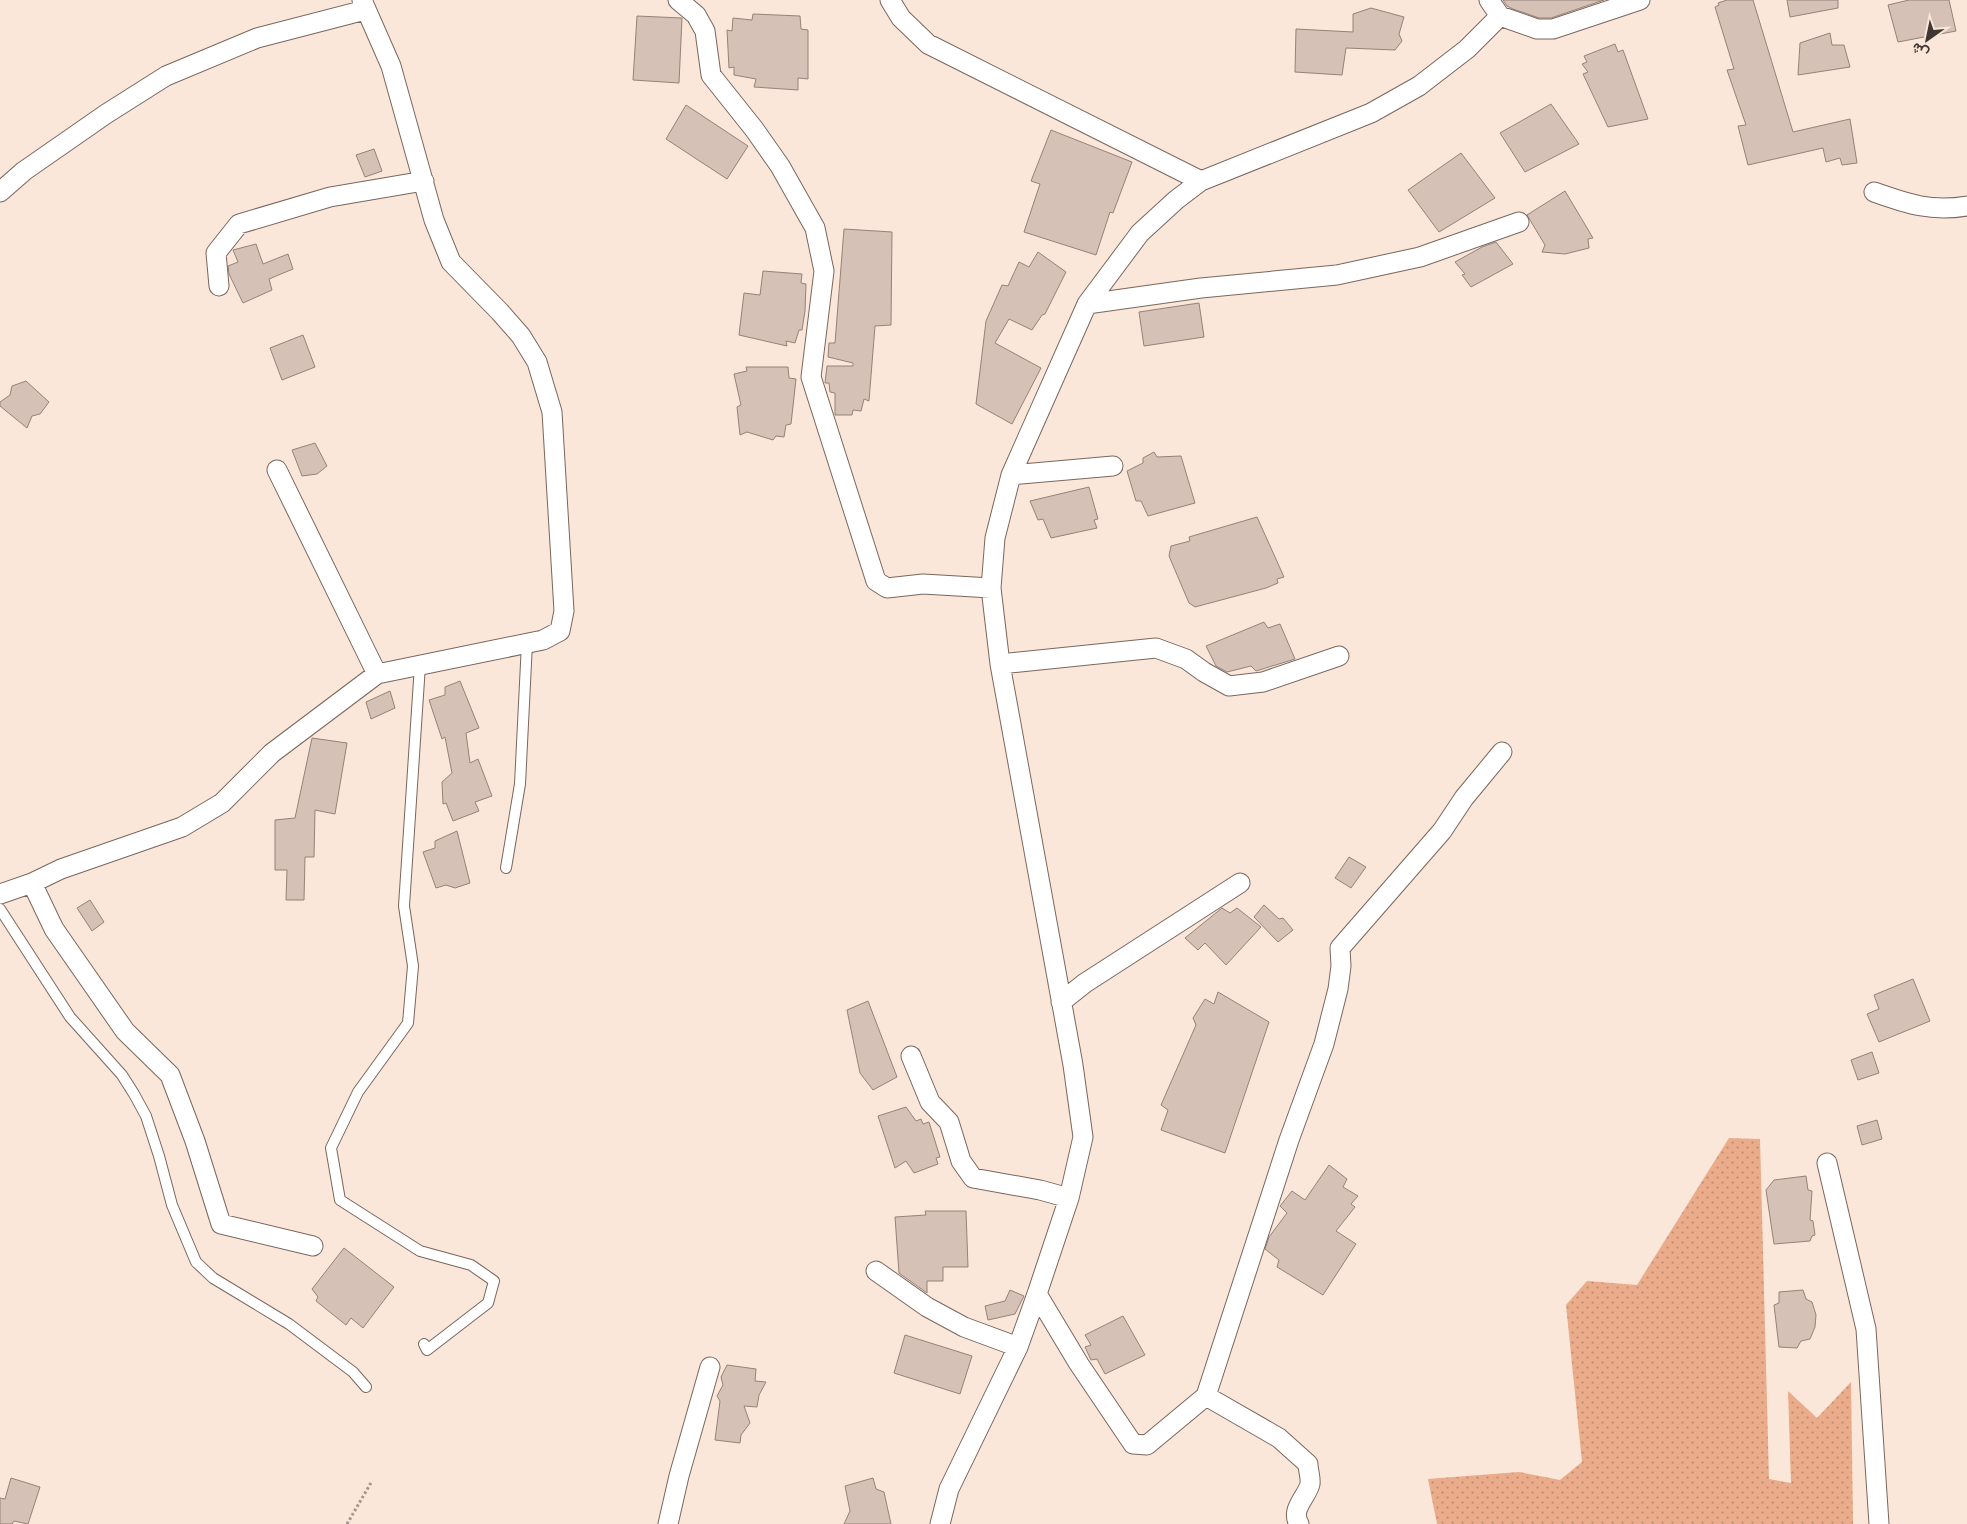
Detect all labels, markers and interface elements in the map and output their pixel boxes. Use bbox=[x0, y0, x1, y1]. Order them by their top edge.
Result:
north arrow bbox=[1902, 15, 1952, 65]
text: ش bbox=[1908, 39, 1932, 62]

